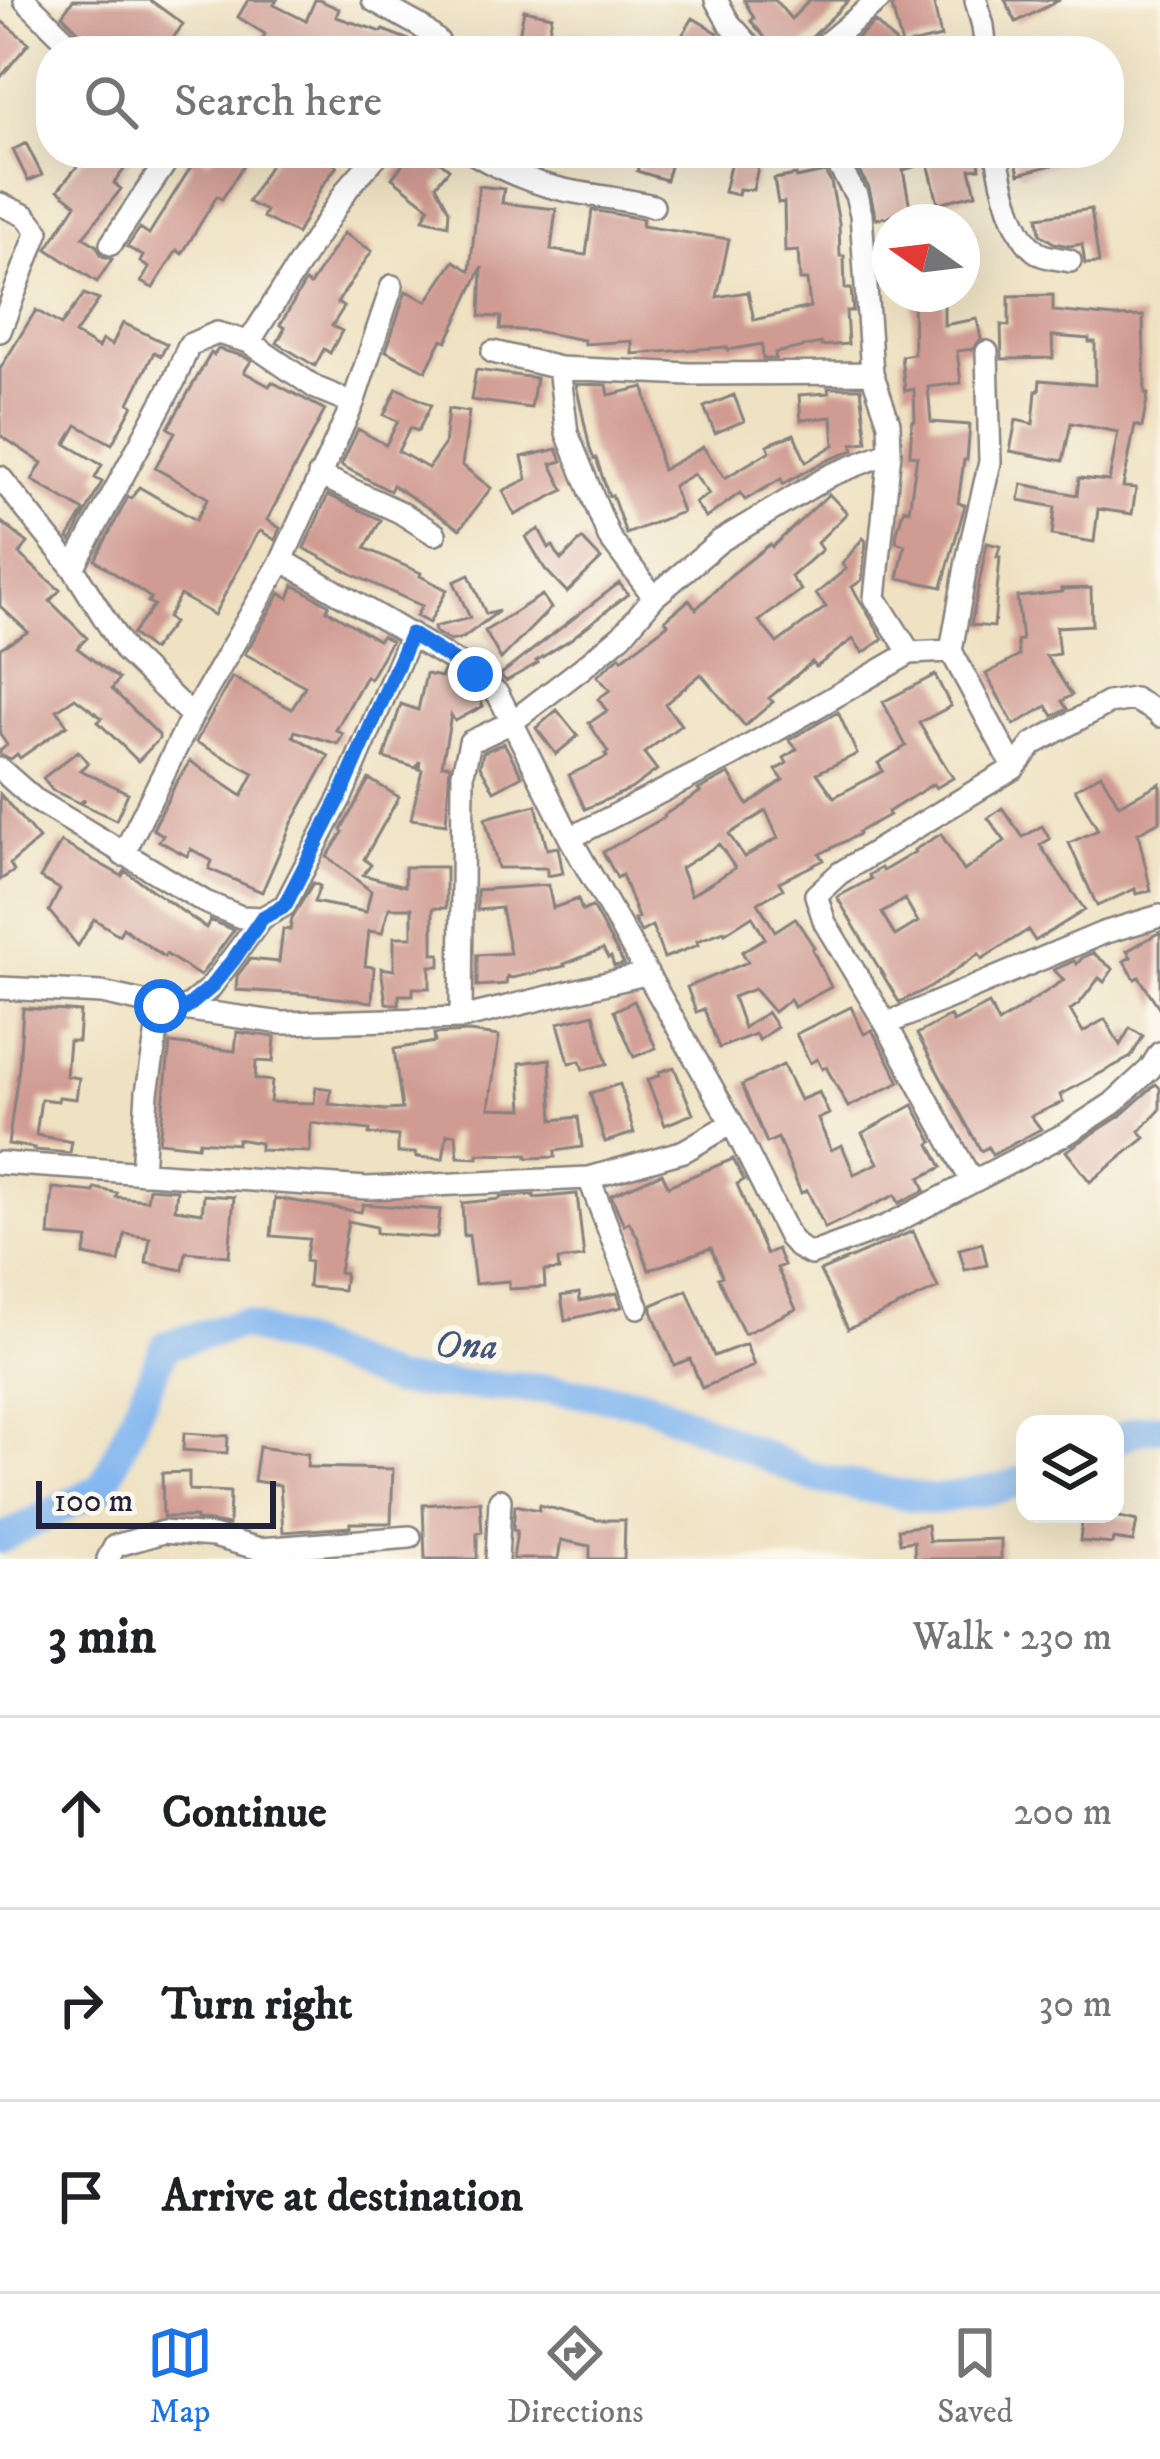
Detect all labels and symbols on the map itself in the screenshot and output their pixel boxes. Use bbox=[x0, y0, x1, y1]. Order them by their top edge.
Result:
north arrow bbox=[872, 204, 980, 312]
route end bbox=[448, 647, 502, 701]
route start bbox=[134, 979, 188, 1033]
water label: Ona bbox=[433, 1320, 499, 1372]
scale bar bbox=[36, 1475, 276, 1528]

